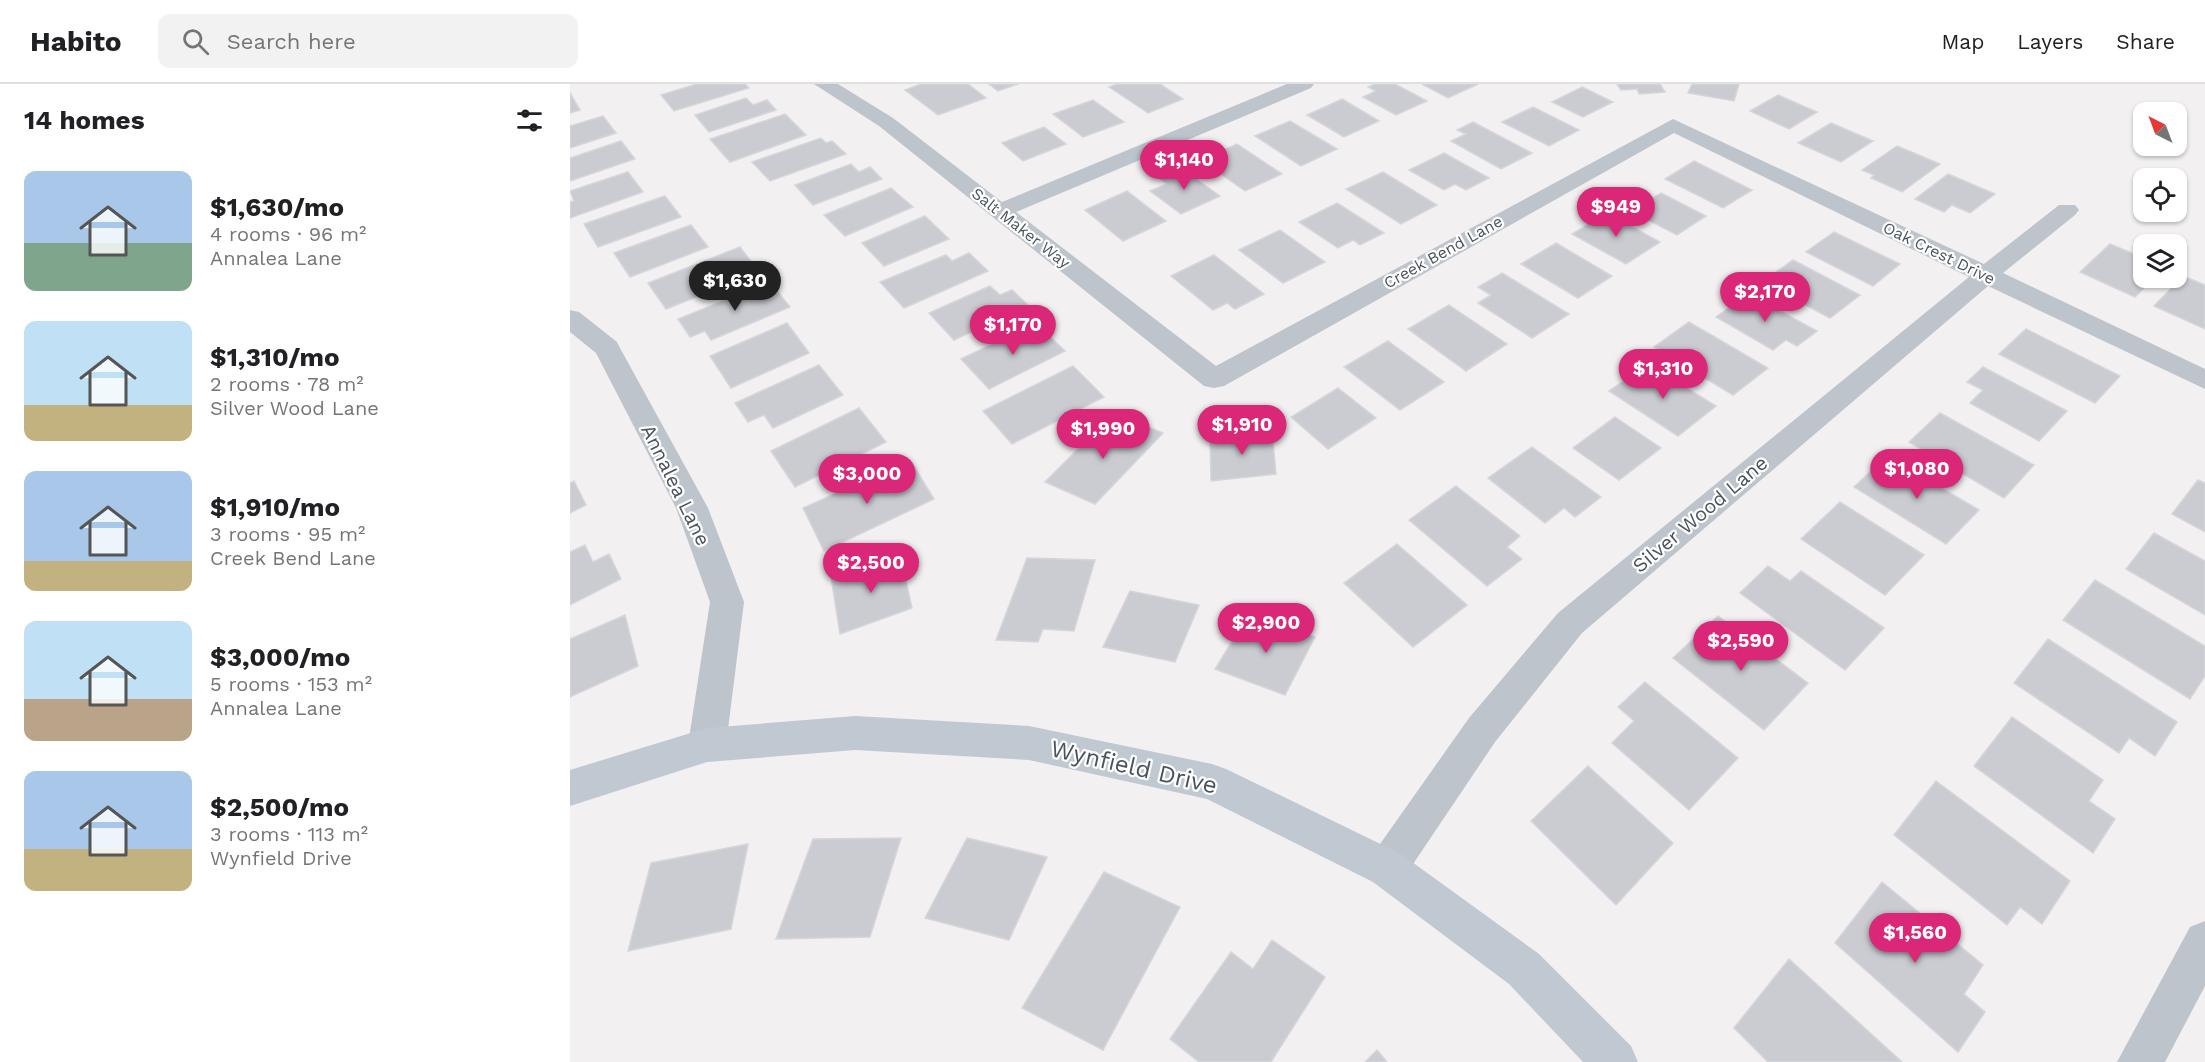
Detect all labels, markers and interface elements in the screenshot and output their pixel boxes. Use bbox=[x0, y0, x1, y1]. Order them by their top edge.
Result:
search box bbox=[158, 14, 578, 68]
text: Habito bbox=[30, 25, 122, 58]
icon: search bbox=[179, 25, 212, 58]
text: Search here bbox=[227, 29, 356, 54]
text: Map bbox=[1941, 29, 1984, 54]
text: Layers bbox=[2017, 29, 2083, 54]
text: Share bbox=[2116, 29, 2175, 54]
north arrow bbox=[2133, 102, 2187, 156]
map controls bbox=[2133, 102, 2187, 288]
icon: filters bbox=[513, 104, 546, 137]
text: 14 homes bbox=[24, 105, 145, 135]
pin: $1,140 bbox=[1135, 140, 1233, 191]
text: $1,140 bbox=[1154, 147, 1214, 171]
button: locate bbox=[2133, 168, 2187, 222]
street label: Salt Maker Way bbox=[968, 184, 1074, 273]
pin: $949 bbox=[1580, 187, 1652, 238]
text: $1,630/mo bbox=[210, 192, 344, 222]
text: $949 bbox=[1591, 194, 1641, 218]
icon: home bbox=[72, 195, 144, 267]
street label: Creek Bend Lane bbox=[1380, 212, 1506, 292]
street label: Oak Crest Drive bbox=[1880, 218, 1998, 288]
text: 4 rooms · 96 m² bbox=[210, 222, 366, 246]
button: layers bbox=[2133, 234, 2187, 288]
text: Annalea Lane bbox=[210, 246, 342, 270]
pin: $1,630 bbox=[686, 261, 784, 312]
text: $1,630 bbox=[703, 268, 767, 292]
pin: $2,170 bbox=[1716, 272, 1814, 323]
text: $2,170 bbox=[1734, 279, 1796, 303]
pin: $1,170 bbox=[964, 305, 1062, 356]
text: $1,170 bbox=[984, 312, 1042, 336]
text: $1,310/mo bbox=[210, 342, 340, 372]
icon: home bbox=[72, 345, 144, 417]
pin: $1,310 bbox=[1614, 349, 1712, 400]
text: $1,310 bbox=[1633, 356, 1693, 380]
text: 2 rooms · 78 m² bbox=[210, 372, 364, 396]
text: Silver Wood Lane bbox=[210, 396, 379, 420]
pin: $1,910 bbox=[1193, 405, 1291, 456]
pin: $1,990 bbox=[1054, 409, 1152, 460]
text: $1,910 bbox=[1211, 412, 1273, 436]
text: $1,990 bbox=[1071, 416, 1135, 440]
street label: Annalea Lane bbox=[636, 420, 716, 550]
pin: $1,080 bbox=[1868, 449, 1966, 500]
street label: Silver Wood Lane bbox=[1628, 451, 1772, 577]
pin: $3,000 bbox=[818, 454, 916, 505]
text: $1,080 bbox=[1884, 456, 1950, 480]
text: $3,000 bbox=[833, 461, 901, 485]
text: $1,910/mo bbox=[210, 492, 340, 522]
icon: home bbox=[72, 495, 144, 567]
text: 3 rooms · 95 m² bbox=[210, 522, 365, 546]
pin: $2,500 bbox=[822, 543, 920, 594]
text: Creek Bend Lane bbox=[210, 546, 376, 570]
text: $2,500 bbox=[837, 550, 905, 574]
pin: $2,900 bbox=[1217, 603, 1315, 654]
text: $2,900 bbox=[1232, 610, 1300, 634]
pin: $2,590 bbox=[1692, 621, 1790, 672]
text: $2,590 bbox=[1707, 628, 1775, 652]
text: $3,000/mo bbox=[210, 642, 350, 672]
icon: home bbox=[72, 645, 144, 717]
text: 5 rooms · 153 m² bbox=[210, 672, 372, 696]
text: Annalea Lane bbox=[210, 696, 342, 720]
street label: Wynfield Drive bbox=[1048, 734, 1220, 800]
text: $2,500/mo bbox=[210, 792, 349, 822]
icon: home bbox=[72, 795, 144, 867]
text: 3 rooms · 113 m² bbox=[210, 822, 368, 846]
text: Wynfield Drive bbox=[210, 846, 352, 870]
pin: $1,560 bbox=[1866, 913, 1964, 964]
text: $1,560 bbox=[1883, 920, 1947, 944]

